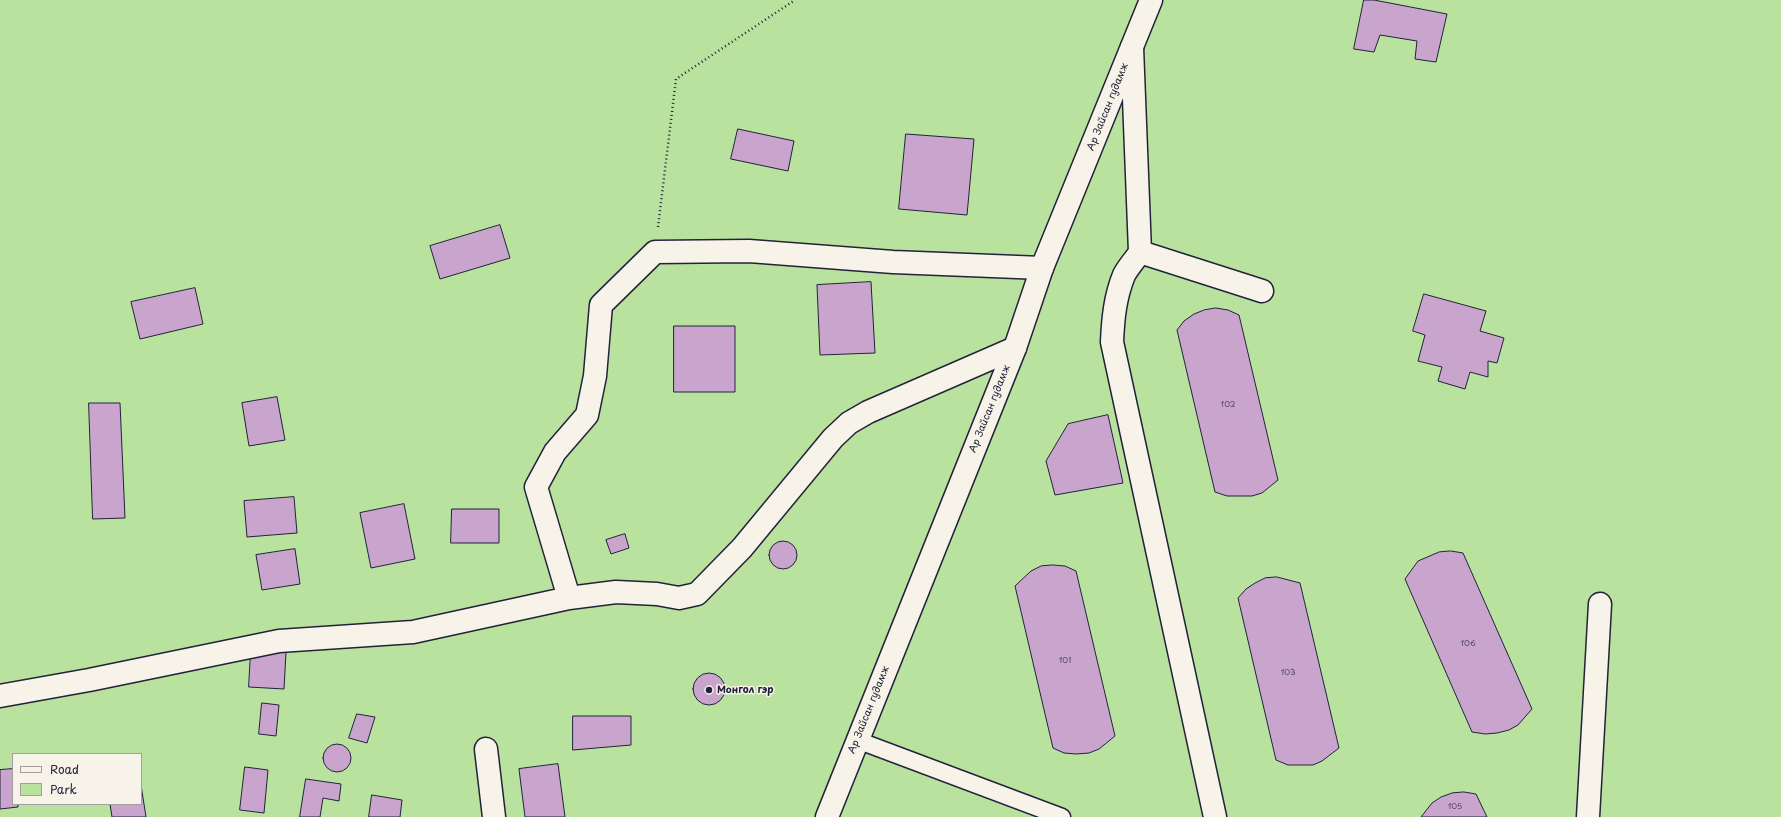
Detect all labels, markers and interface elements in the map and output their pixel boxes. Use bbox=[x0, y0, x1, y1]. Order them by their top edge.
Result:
street label: Ар Зайсан гудамж bbox=[1085, 62, 1131, 152]
street label: Ар Зайсан гудамж bbox=[967, 364, 1013, 454]
house number: 102 bbox=[1221, 400, 1235, 410]
house number: 106 bbox=[1460, 639, 1476, 649]
house number: 101 bbox=[1059, 656, 1071, 666]
street label: Ар Зайсан гудамж bbox=[846, 665, 892, 755]
house number: 103 bbox=[1281, 668, 1295, 678]
place label: Монгол гэр bbox=[717, 684, 774, 696]
marker: Монгол гэр bbox=[704, 685, 714, 695]
legend bbox=[12, 753, 142, 805]
text: Road bbox=[50, 760, 79, 778]
text: Park bbox=[50, 780, 77, 798]
house number: 105 bbox=[1448, 802, 1462, 812]

